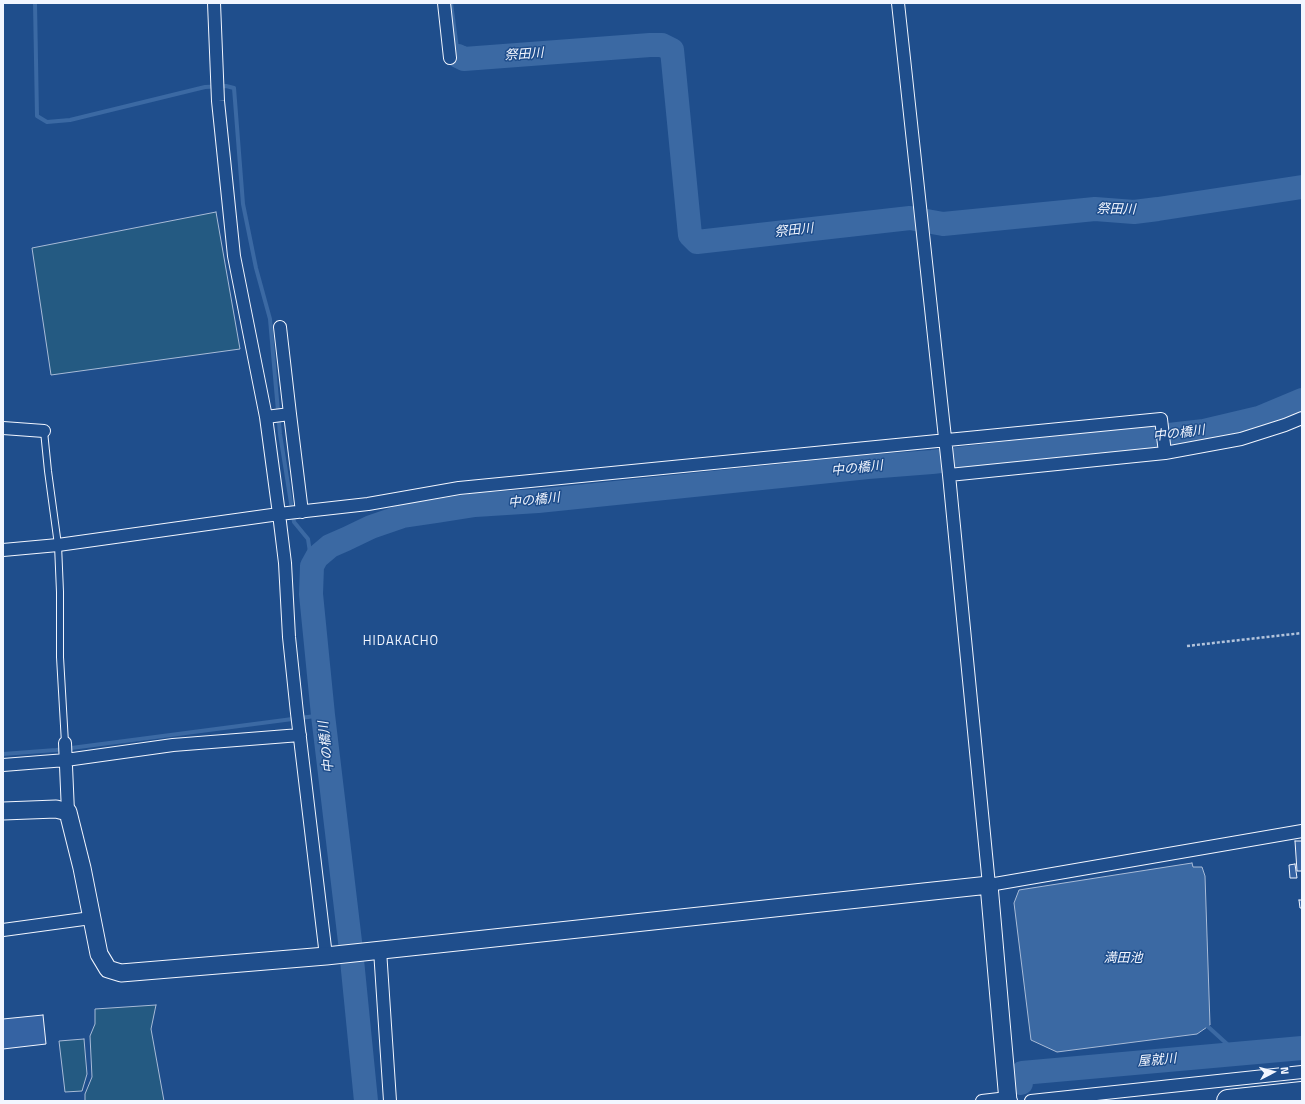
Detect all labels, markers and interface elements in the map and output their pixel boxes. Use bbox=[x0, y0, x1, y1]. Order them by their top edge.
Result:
water label: 祭田川 bbox=[504, 46, 544, 64]
water label: 祭田川 bbox=[1096, 202, 1136, 218]
water label: 祭田川 bbox=[774, 221, 814, 241]
water label: 中の橋川 bbox=[1152, 423, 1206, 445]
water label: 中の橋川 bbox=[830, 459, 884, 479]
water label: 中の橋川 bbox=[507, 491, 561, 511]
district label: HIDAKACHO bbox=[363, 634, 439, 650]
water label: 中の橋川 bbox=[317, 720, 337, 774]
water label: 満田池 bbox=[1104, 951, 1142, 967]
water label: 屋就川 bbox=[1137, 1052, 1177, 1070]
north arrow bbox=[1253, 1052, 1293, 1092]
text: N bbox=[1277, 1066, 1293, 1075]

